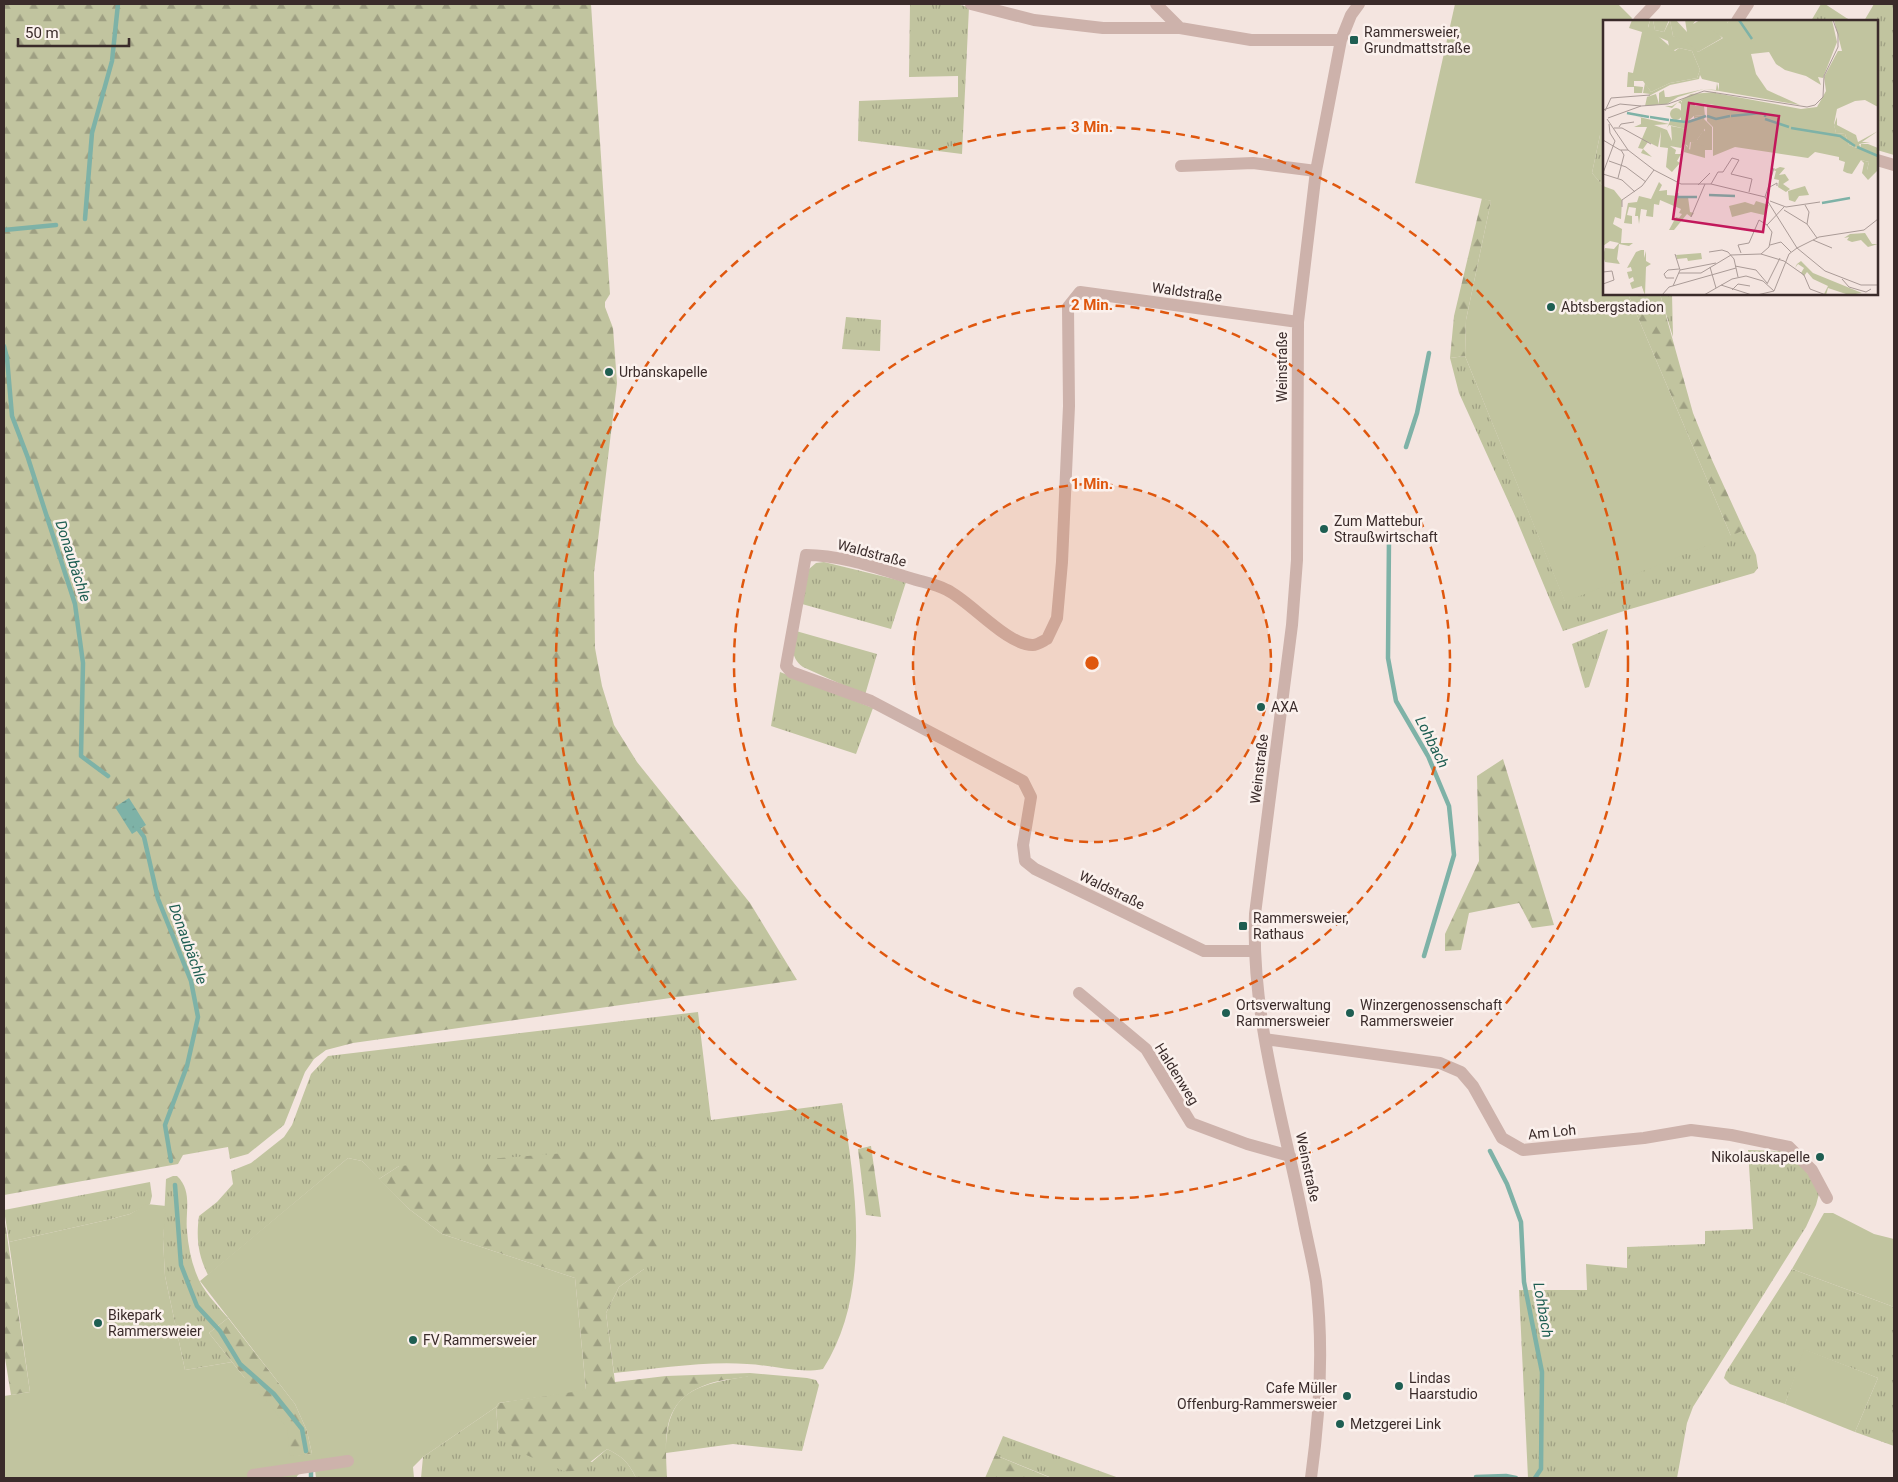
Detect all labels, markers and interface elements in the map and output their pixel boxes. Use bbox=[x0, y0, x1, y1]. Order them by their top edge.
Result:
scale bar bbox=[18, 15, 129, 47]
inset map bbox=[1603, 20, 1878, 295]
text: 50 m bbox=[25, 24, 59, 42]
place label: Rammersweier, Grundmattstraße bbox=[1364, 24, 1470, 56]
marker: Rammersweier, Grundmattstraße bbox=[1348, 34, 1360, 46]
text: 3 Min. bbox=[1071, 118, 1113, 136]
street label: Waldstraße bbox=[1151, 279, 1223, 305]
text: 2 Min. bbox=[1071, 296, 1113, 314]
place label: Abtsbergstadion bbox=[1561, 299, 1664, 315]
marker: Abtsbergstadion bbox=[1545, 301, 1557, 313]
street label: Weinstraße bbox=[1274, 332, 1290, 402]
place label: Urbanskapelle bbox=[619, 364, 707, 380]
marker: Urbanskapelle bbox=[603, 366, 615, 378]
text: 1 Min. bbox=[1071, 475, 1113, 493]
place label: Zum Mattebur Straußwirtschaft bbox=[1334, 513, 1438, 545]
water label: Donaubächle bbox=[51, 518, 95, 604]
marker: Zum Mattebur Straußwirtschaft bbox=[1318, 523, 1330, 535]
street label: Waldstraße bbox=[836, 536, 908, 570]
centre of rings bbox=[1083, 654, 1101, 672]
place label: AXA bbox=[1271, 699, 1298, 715]
marker: AXA bbox=[1255, 701, 1267, 713]
water label: Lohbach bbox=[1411, 713, 1453, 771]
street label: Weinstraße bbox=[1247, 733, 1271, 805]
street label: Waldstraße bbox=[1077, 867, 1147, 913]
water label: Donaubächle bbox=[165, 901, 211, 987]
place label: Rammersweier, Rathaus bbox=[1253, 910, 1349, 942]
marker: Rammersweier, Rathaus bbox=[1237, 920, 1249, 932]
place label: Ortsverwaltung Rammersweier bbox=[1236, 997, 1331, 1029]
place label: Winzergenossenschaft Rammersweier bbox=[1360, 997, 1503, 1029]
marker: Ortsverwaltung Rammersweier bbox=[1220, 1007, 1232, 1019]
marker: Winzergenossenschaft Rammersweier bbox=[1344, 1007, 1356, 1019]
street label: Haldenweg bbox=[1152, 1040, 1202, 1108]
street label: Am Loh bbox=[1527, 1122, 1577, 1142]
street label: Weinstraße bbox=[1293, 1131, 1323, 1203]
place label: Nikolauskapelle bbox=[1711, 1149, 1810, 1165]
marker: Nikolauskapelle bbox=[1814, 1151, 1826, 1163]
water label: Lohbach bbox=[1529, 1281, 1557, 1339]
place label: Bikepark Rammersweier bbox=[108, 1307, 202, 1339]
marker: Bikepark Rammersweier bbox=[92, 1317, 104, 1329]
place label: FV Rammersweier bbox=[423, 1332, 537, 1348]
marker: FV Rammersweier bbox=[407, 1334, 419, 1346]
place label: Lindas Haarstudio bbox=[1409, 1370, 1478, 1402]
place label: Cafe Müller Offenburg-Rammersweier bbox=[1177, 1380, 1337, 1412]
marker: Lindas Haarstudio bbox=[1393, 1380, 1405, 1392]
marker: Cafe Müller Offenburg-Rammersweier bbox=[1341, 1390, 1353, 1402]
place label: Metzgerei Link bbox=[1350, 1416, 1442, 1432]
marker: Metzgerei Link bbox=[1334, 1418, 1346, 1430]

